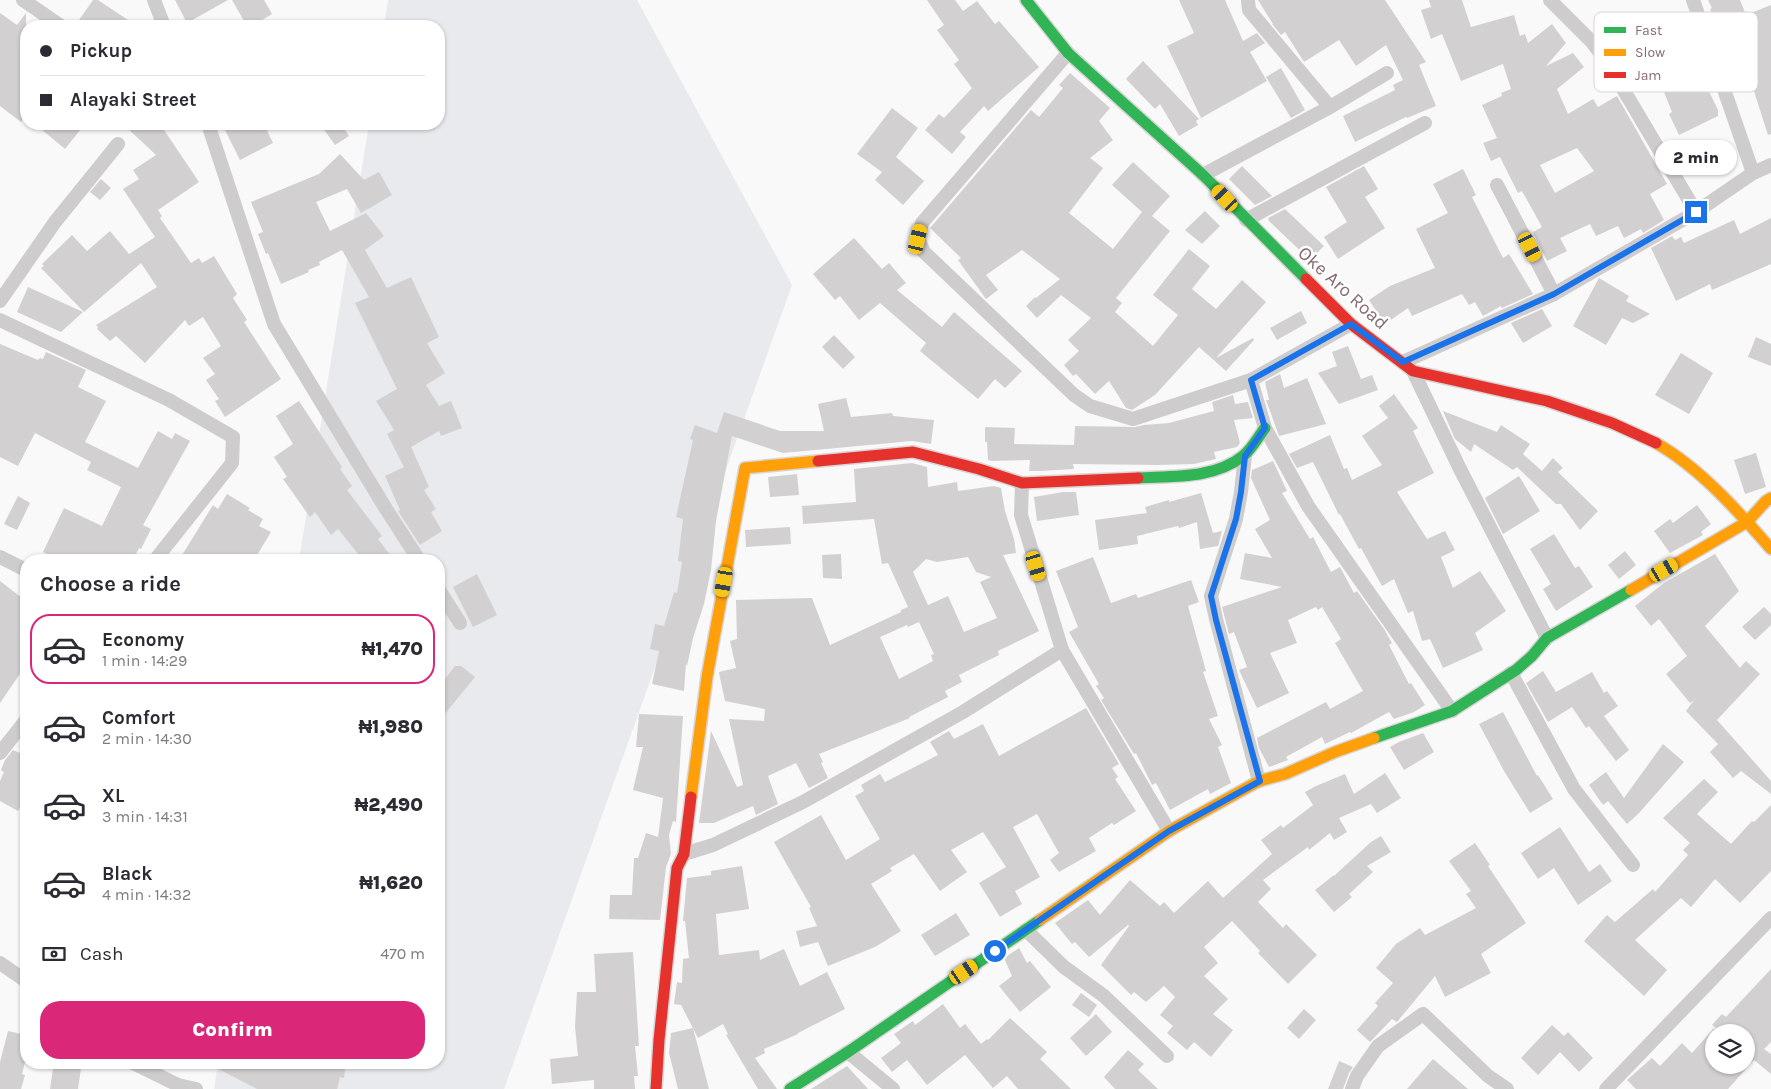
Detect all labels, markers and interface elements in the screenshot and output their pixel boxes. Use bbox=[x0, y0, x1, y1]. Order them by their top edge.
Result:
legend bbox=[1594, 12, 1758, 92]
text: Fast bbox=[1635, 22, 1662, 39]
text: Pickup bbox=[70, 40, 132, 62]
text: Slow bbox=[1635, 44, 1665, 61]
text: Jam bbox=[1635, 67, 1661, 84]
text: Alayaki Street bbox=[70, 89, 196, 111]
callout: 2 min bbox=[1655, 140, 1737, 174]
text: 2 min bbox=[1673, 148, 1719, 167]
car bbox=[1209, 182, 1240, 214]
route end bbox=[1685, 201, 1707, 223]
car bbox=[907, 223, 928, 255]
car bbox=[1516, 230, 1543, 264]
street label: Oke Aro Road bbox=[1293, 242, 1393, 334]
car bbox=[1024, 549, 1047, 583]
car bbox=[1647, 556, 1680, 584]
car bbox=[714, 566, 733, 598]
text: Choose a ride bbox=[40, 571, 181, 597]
icon: car bbox=[42, 627, 87, 672]
text: Economy bbox=[102, 629, 184, 651]
text: ₦1,470 bbox=[361, 638, 423, 660]
text: 1 min · 14:29 bbox=[102, 651, 187, 670]
icon: car bbox=[42, 705, 87, 750]
text: Comfort bbox=[102, 707, 176, 729]
text: ₦1,980 bbox=[358, 716, 423, 738]
text: 2 min · 14:30 bbox=[102, 729, 192, 748]
icon: car bbox=[42, 783, 87, 828]
text: XL bbox=[102, 785, 124, 807]
text: ₦2,490 bbox=[355, 794, 423, 816]
text: 3 min · 14:31 bbox=[102, 807, 188, 826]
icon: car bbox=[42, 861, 87, 906]
text: Black bbox=[102, 863, 153, 885]
text: ₦1,620 bbox=[359, 872, 423, 894]
text: 4 min · 14:32 bbox=[102, 885, 191, 904]
icon: cash bbox=[40, 940, 68, 968]
route start bbox=[984, 940, 1006, 962]
text: Cash bbox=[80, 943, 124, 965]
text: 470 m bbox=[380, 944, 425, 963]
car bbox=[947, 957, 980, 987]
button: Confirm bbox=[40, 1001, 425, 1059]
map controls bbox=[1705, 1024, 1755, 1074]
button: layers bbox=[1705, 1024, 1755, 1074]

